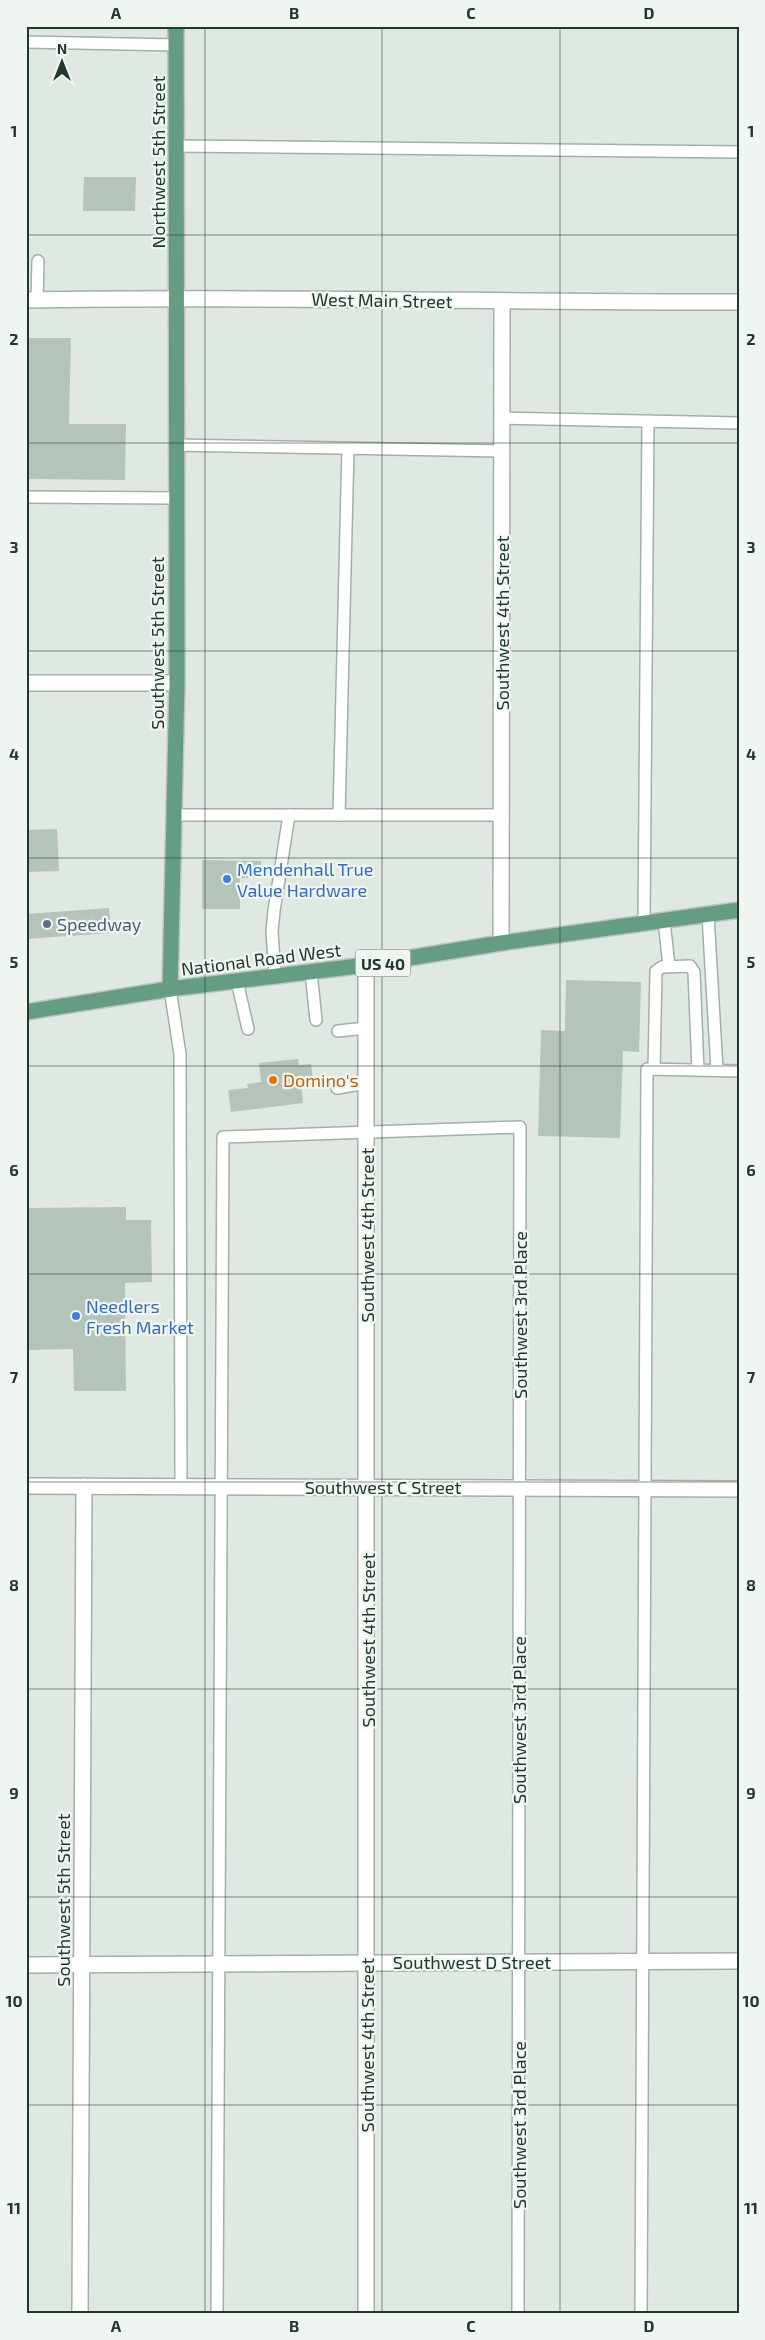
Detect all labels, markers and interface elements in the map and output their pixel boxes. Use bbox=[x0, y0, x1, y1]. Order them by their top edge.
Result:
text: A bbox=[111, 3, 122, 22]
text: B bbox=[289, 3, 299, 22]
text: C bbox=[466, 3, 476, 22]
text: D bbox=[644, 3, 655, 22]
north arrow bbox=[38, 38, 88, 88]
text: N bbox=[57, 40, 67, 57]
street label: Northwest 5th Street bbox=[147, 75, 169, 248]
text: 1 bbox=[11, 121, 17, 140]
text: 1 bbox=[748, 121, 754, 140]
street label: West Main Street bbox=[311, 288, 453, 312]
text: 2 bbox=[9, 329, 19, 348]
text: 2 bbox=[746, 329, 756, 348]
street label: Southwest 4th Street bbox=[491, 535, 513, 710]
text: 3 bbox=[9, 537, 19, 556]
text: 3 bbox=[746, 537, 756, 556]
street label: Southwest 5th Street bbox=[146, 556, 168, 730]
text: 4 bbox=[9, 744, 19, 763]
text: 4 bbox=[746, 744, 756, 763]
place label: Mendenhall True Value Hardware bbox=[237, 858, 373, 901]
marker: Mendenhall True Value Hardware bbox=[221, 873, 233, 885]
place label: Speedway bbox=[57, 913, 142, 935]
marker: Speedway bbox=[41, 918, 53, 930]
street label: National Road West bbox=[180, 938, 342, 980]
road number: US 40 bbox=[356, 950, 410, 976]
text: 5 bbox=[10, 952, 19, 971]
text: 5 bbox=[747, 952, 756, 971]
place label: Domino's bbox=[283, 1069, 359, 1091]
marker: Domino's bbox=[267, 1074, 279, 1086]
street label: Southwest 4th Street bbox=[356, 1147, 378, 1322]
text: 6 bbox=[9, 1160, 19, 1179]
text: 6 bbox=[746, 1160, 756, 1179]
street label: Southwest 3rd Place bbox=[509, 1231, 531, 1399]
place label: Needlers Fresh Market bbox=[86, 1295, 194, 1338]
marker: Needlers Fresh Market bbox=[70, 1310, 82, 1322]
text: 7 bbox=[10, 1367, 19, 1386]
text: 7 bbox=[747, 1367, 756, 1386]
street label: Southwest C Street bbox=[305, 1476, 461, 1498]
street label: Southwest 4th Street bbox=[357, 1552, 379, 1727]
text: 8 bbox=[9, 1575, 19, 1594]
text: 8 bbox=[746, 1575, 756, 1594]
street label: Southwest 3rd Place bbox=[508, 1636, 530, 1804]
text: 9 bbox=[9, 1783, 19, 1802]
text: 9 bbox=[746, 1783, 756, 1802]
street label: Southwest 5th Street bbox=[52, 1813, 74, 1987]
street label: Southwest D Street bbox=[393, 1951, 551, 1973]
street label: Southwest 4th Street bbox=[356, 1957, 378, 2132]
text: 10 bbox=[5, 1991, 23, 2010]
text: 10 bbox=[742, 1991, 760, 2010]
street label: Southwest 3rd Place bbox=[508, 2041, 530, 2209]
text: 11 bbox=[7, 2198, 21, 2217]
text: 11 bbox=[744, 2198, 758, 2217]
text: A bbox=[111, 2316, 122, 2335]
text: B bbox=[289, 2316, 299, 2335]
text: C bbox=[466, 2316, 476, 2335]
text: D bbox=[644, 2316, 655, 2335]

